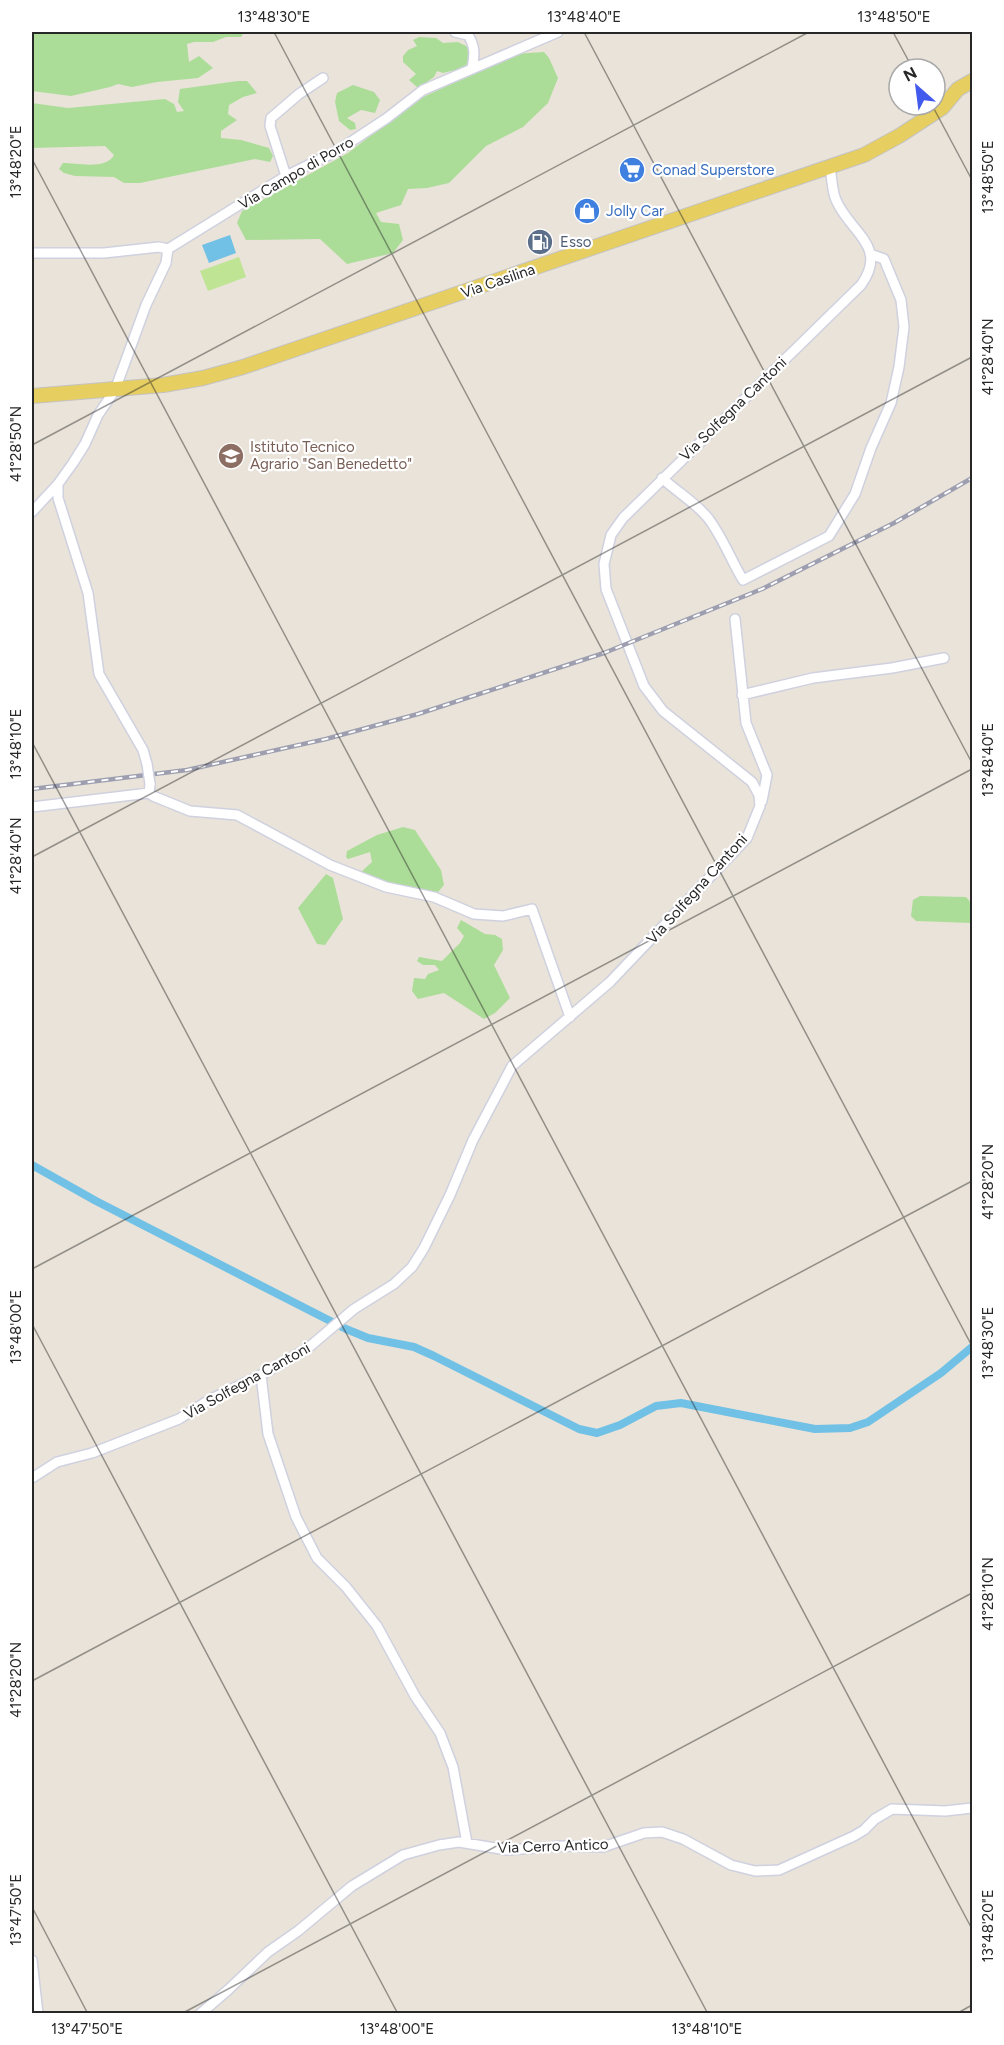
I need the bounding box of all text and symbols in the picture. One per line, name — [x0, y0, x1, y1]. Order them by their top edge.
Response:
text: 13°48'30"E — [238, 8, 310, 26]
text: 13°48'40"E — [547, 8, 621, 26]
text: 13°48'50"E — [857, 8, 931, 26]
north arrow — [887, 57, 947, 117]
text: N — [900, 63, 920, 85]
text: 13°48'20"E — [7, 125, 25, 199]
street label: Via Campo di Porro — [235, 133, 357, 213]
text: 13°48'50"E — [979, 140, 997, 214]
supermarket icon: Conad Superstore — [617, 155, 647, 185]
place label: Conad Superstore — [652, 161, 774, 179]
shop icon: Jolly Car — [572, 196, 602, 226]
place label: Jolly Car — [606, 202, 664, 220]
fuel station icon: Esso — [525, 227, 555, 257]
place label: Esso — [560, 233, 592, 251]
street label: Via Casilina — [459, 260, 537, 302]
text: 41°28'40"N — [979, 319, 997, 395]
street label: Via Solfegna Cantoni — [676, 353, 790, 465]
text: 41°28'50"N — [7, 406, 25, 482]
place label: Istituto Tecnico Agrario "San Benedetto" — [250, 438, 412, 473]
school or university icon: Istituto Tecnico Agrario "San Benedetto" — [216, 441, 246, 471]
text: 13°48'10"E — [7, 709, 25, 779]
text: 13°48'40"E — [979, 723, 997, 797]
text: 41°28'40"N — [7, 818, 25, 894]
street label: Via Solfegna Cantoni — [643, 830, 751, 948]
text: 41°28'20"N — [979, 1144, 997, 1220]
text: 13°48'00"E — [7, 1290, 25, 1364]
text: 13°48'30"E — [979, 1307, 997, 1379]
street label: Via Solfegna Cantoni — [181, 1339, 313, 1423]
text: 41°28'10"N — [979, 1557, 997, 1631]
text: 41°28'20"N — [7, 1642, 25, 1718]
street label: Via Cerro Antico — [497, 1835, 609, 1857]
text: 13°47'50"E — [7, 1874, 25, 1946]
text: 13°48'20"E — [979, 1889, 997, 1963]
text: 13°47'50"E — [51, 2020, 123, 2038]
text: 13°48'00"E — [360, 2020, 434, 2038]
text: 13°48'10"E — [672, 2020, 742, 2038]

